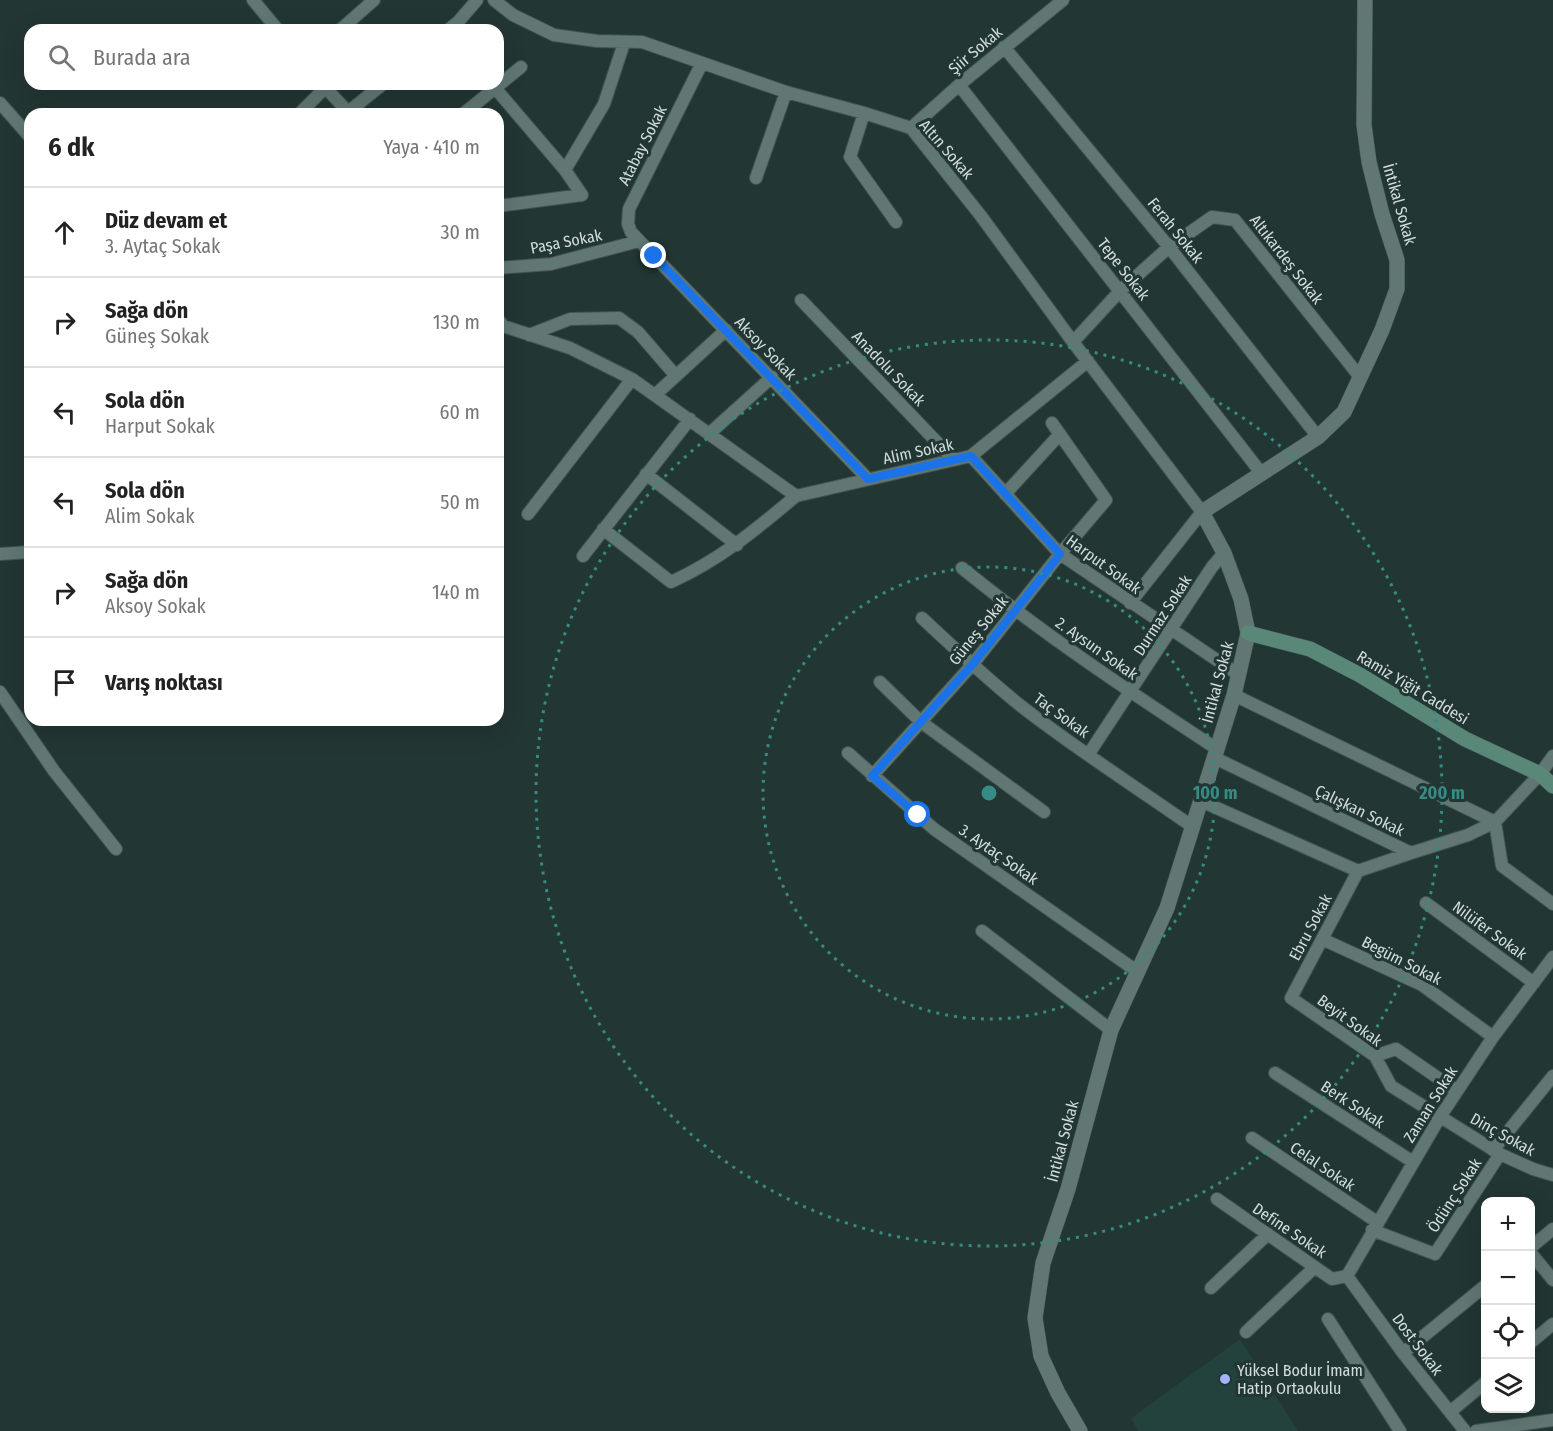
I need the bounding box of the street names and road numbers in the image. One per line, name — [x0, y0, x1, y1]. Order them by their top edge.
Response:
street label: Şiir Sokak — [945, 22, 1006, 78]
street label: Atabay Sokak — [614, 102, 671, 188]
street label: Altın Sokak — [916, 116, 978, 183]
street label: İntikal Sokak — [1379, 161, 1420, 247]
street label: Ferah Sokak — [1144, 194, 1208, 267]
street label: Altıkardeş Sokak — [1246, 211, 1328, 308]
street label: Paşa Sokak — [529, 225, 604, 258]
street label: Tepe Sokak — [1093, 235, 1154, 305]
street label: Aksoy Sokak — [731, 313, 801, 384]
street label: Anadolu Sokak — [848, 327, 930, 410]
street label: Alim Sokak — [881, 435, 956, 468]
street label: Harput Sokak — [1063, 531, 1145, 598]
street label: Durmaz Sokak — [1129, 571, 1196, 659]
street label: Güneş Sokak — [945, 592, 1012, 669]
street label: 2. Aysun Sokak — [1052, 613, 1142, 684]
street label: İntikal Sokak — [1197, 639, 1238, 725]
street label: Ramiz Yiğit Caddesi — [1353, 647, 1472, 728]
street label: Taç Sokak — [1030, 689, 1094, 742]
street label: Çalışkan Sokak — [1312, 781, 1408, 841]
street label: 3. Aytaç Sokak — [955, 820, 1042, 889]
street label: Ebru Sokak — [1285, 890, 1336, 964]
street label: Nilüfer Sokak — [1449, 897, 1531, 964]
street label: Begüm Sokak — [1359, 932, 1445, 989]
street label: Beyit Sokak — [1314, 990, 1386, 1051]
street label: Zaman Sokak — [1399, 1062, 1462, 1146]
street label: Berk Sokak — [1317, 1077, 1389, 1132]
street label: İntikal Sokak — [1042, 1098, 1083, 1184]
street label: Dinç Sokak — [1467, 1109, 1539, 1160]
street label: Celal Sokak — [1287, 1138, 1359, 1195]
street label: Ödünç Sokak — [1423, 1154, 1486, 1236]
street label: Define Sokak — [1249, 1199, 1331, 1262]
street label: Dost Sokak — [1388, 1310, 1447, 1379]

